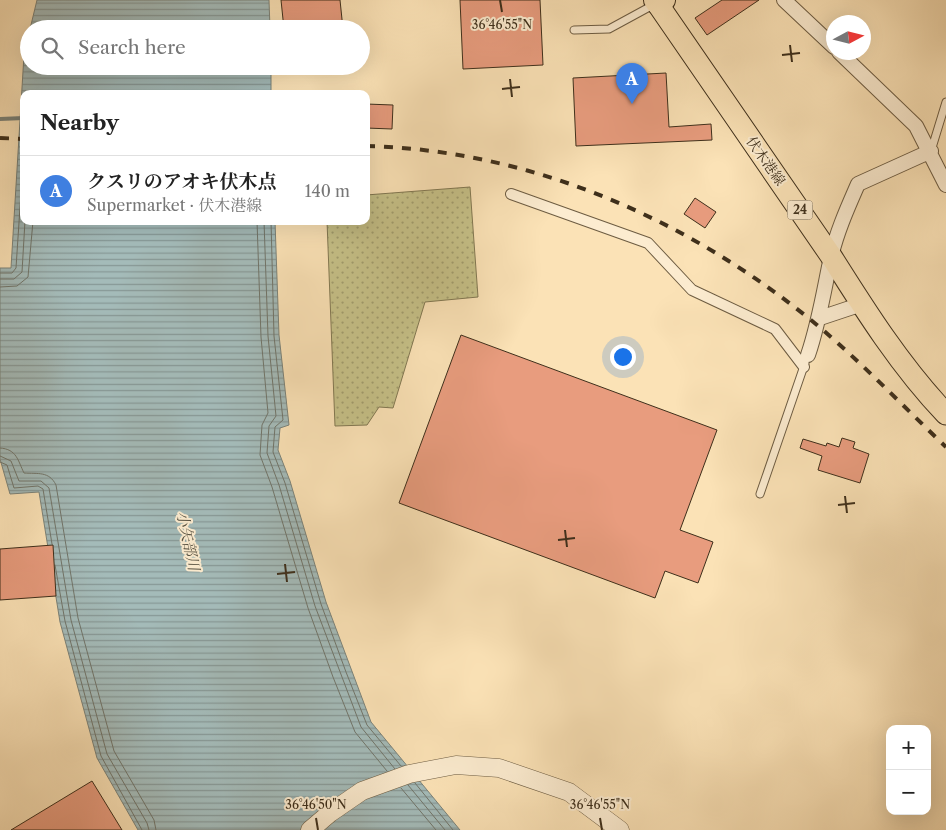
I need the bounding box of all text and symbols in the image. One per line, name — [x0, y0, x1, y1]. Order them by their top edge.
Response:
north arrow — [826, 15, 871, 60]
text: 36°46'55"N — [472, 17, 532, 32]
search box — [20, 20, 370, 75]
icon: search — [38, 34, 66, 62]
text: Search here — [78, 36, 186, 59]
pin: A — [616, 63, 648, 104]
text: Nearby — [40, 110, 119, 135]
street label: 伏木港線 — [743, 133, 789, 189]
text: クスリのアオキ伏木点 — [87, 170, 277, 193]
text: A — [50, 181, 62, 201]
text: 140 m — [305, 181, 350, 201]
text: Supermarket · 伏木港線 — [87, 195, 262, 215]
road number: 24 — [788, 200, 812, 220]
your location — [610, 344, 636, 370]
water label: 小矢部川 — [173, 510, 204, 574]
map controls — [886, 725, 931, 815]
button: + — [886, 725, 931, 770]
button: − — [886, 770, 931, 815]
text: 36°46'50"N — [285, 797, 347, 812]
text: 36°46'55"N — [570, 797, 630, 812]

